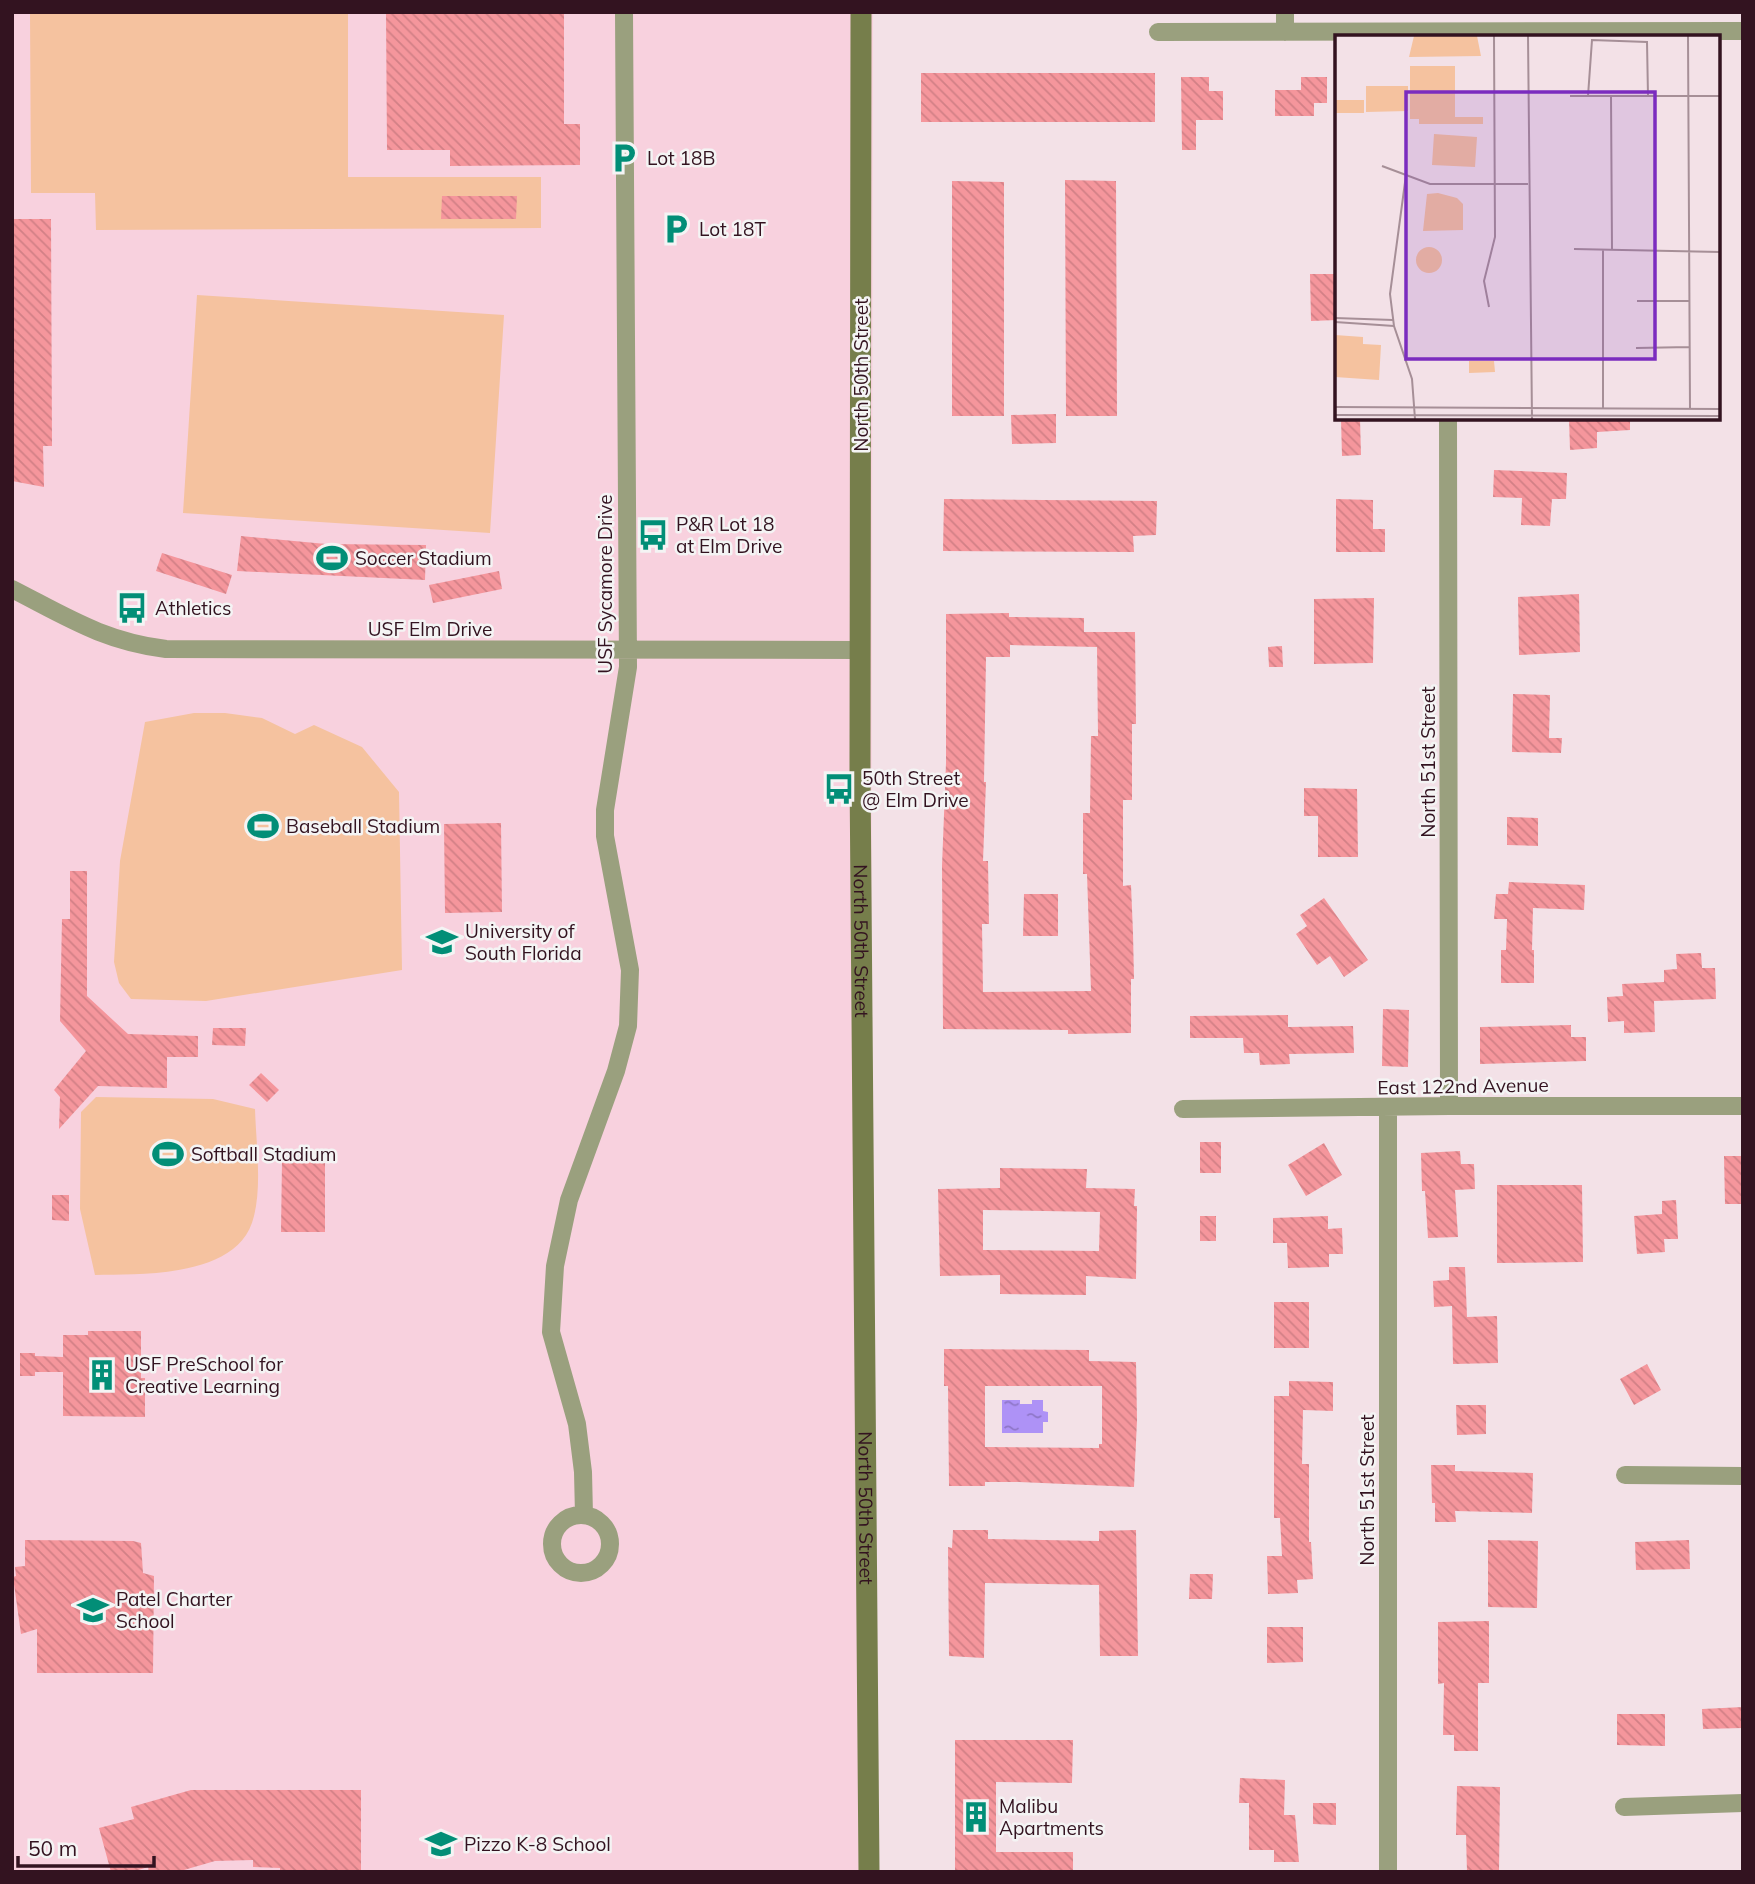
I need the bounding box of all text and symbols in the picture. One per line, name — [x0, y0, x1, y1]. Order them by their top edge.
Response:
inset map — [1335, 35, 1720, 420]
parking icon: Lot 18B — [607, 141, 641, 175]
place label: Lot 18B — [647, 146, 715, 170]
parking icon: Lot 18T — [659, 212, 693, 246]
place label: Lot 18T — [699, 217, 766, 241]
street label: North 50th Street — [849, 298, 873, 452]
street label: USF Sycamore Drive — [593, 494, 617, 674]
place label: P&R Lot 18 at Elm Drive — [676, 512, 782, 558]
bus stop icon: P&R Lot 18 at Elm Drive — [636, 518, 670, 552]
sports icon: Soccer Stadium — [315, 541, 349, 575]
place label: Soccer Stadium — [355, 546, 492, 570]
bus stop icon: Athletics — [115, 591, 149, 625]
place label: Athletics — [155, 596, 231, 620]
street label: USF Elm Drive — [368, 617, 492, 641]
street label: North 51st Street — [1416, 686, 1440, 838]
place label: 50th Street @ Elm Drive — [862, 766, 969, 812]
bus stop icon: 50th Street @ Elm Drive — [822, 772, 856, 806]
sports icon: Baseball Stadium — [246, 809, 280, 843]
place label: Baseball Stadium — [286, 814, 440, 838]
street label: North 50th Street — [849, 864, 874, 1018]
place label: University of South Florida — [465, 919, 582, 965]
school or university icon: University of South Florida — [425, 925, 459, 959]
street label: East 122nd Avenue — [1377, 1073, 1549, 1099]
sports icon: Softball Stadium — [151, 1137, 185, 1171]
place label: Softball Stadium — [191, 1142, 336, 1166]
place label: USF PreSchool for Creative Learning — [125, 1352, 283, 1398]
building icon: USF PreSchool for Creative Learning — [85, 1358, 119, 1392]
street label: North 51st Street — [1355, 1414, 1379, 1566]
street label: North 50th Street — [853, 1431, 879, 1585]
place label: Patel Charter School — [116, 1587, 233, 1633]
school or university icon: Patel Charter School — [76, 1593, 110, 1627]
place label: Malibu Apartments — [999, 1794, 1104, 1840]
building icon: Malibu Apartments — [959, 1800, 993, 1834]
scale bar — [18, 1825, 154, 1869]
school or university icon: Pizzo K-8 School — [424, 1827, 458, 1861]
place label: Pizzo K-8 School — [464, 1832, 611, 1856]
text: 50 m — [28, 1835, 77, 1861]

